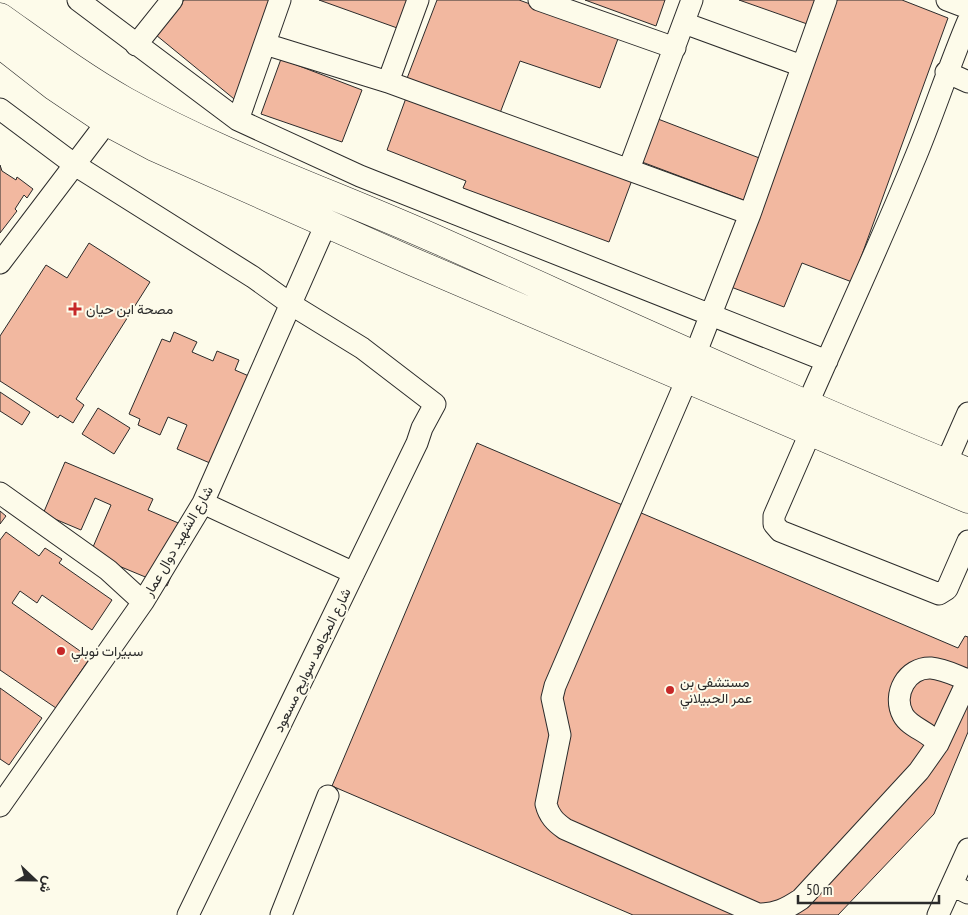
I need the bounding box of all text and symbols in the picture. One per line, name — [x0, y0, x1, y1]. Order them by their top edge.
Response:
place label: مصحة ابن حيان — [86, 300, 173, 318]
marker: مصحة ابن حيان — [68, 302, 82, 316]
street label: شارع الشهيد دوال عمار — [139, 483, 219, 601]
street label: شارع المجاهد سوايح مسعود — [269, 585, 357, 736]
place label: سبيرات نوبلي — [71, 642, 143, 663]
marker: سبيرات نوبلي — [55, 645, 67, 657]
place label: مستشفى بن عمر الجبيلاني — [680, 673, 752, 710]
marker: مستشفى بن عمر الجبيلاني — [664, 684, 676, 696]
north arrow — [10, 855, 60, 905]
scale bar — [798, 872, 939, 904]
text: ش — [35, 874, 59, 896]
text: 50 m — [806, 880, 832, 899]

